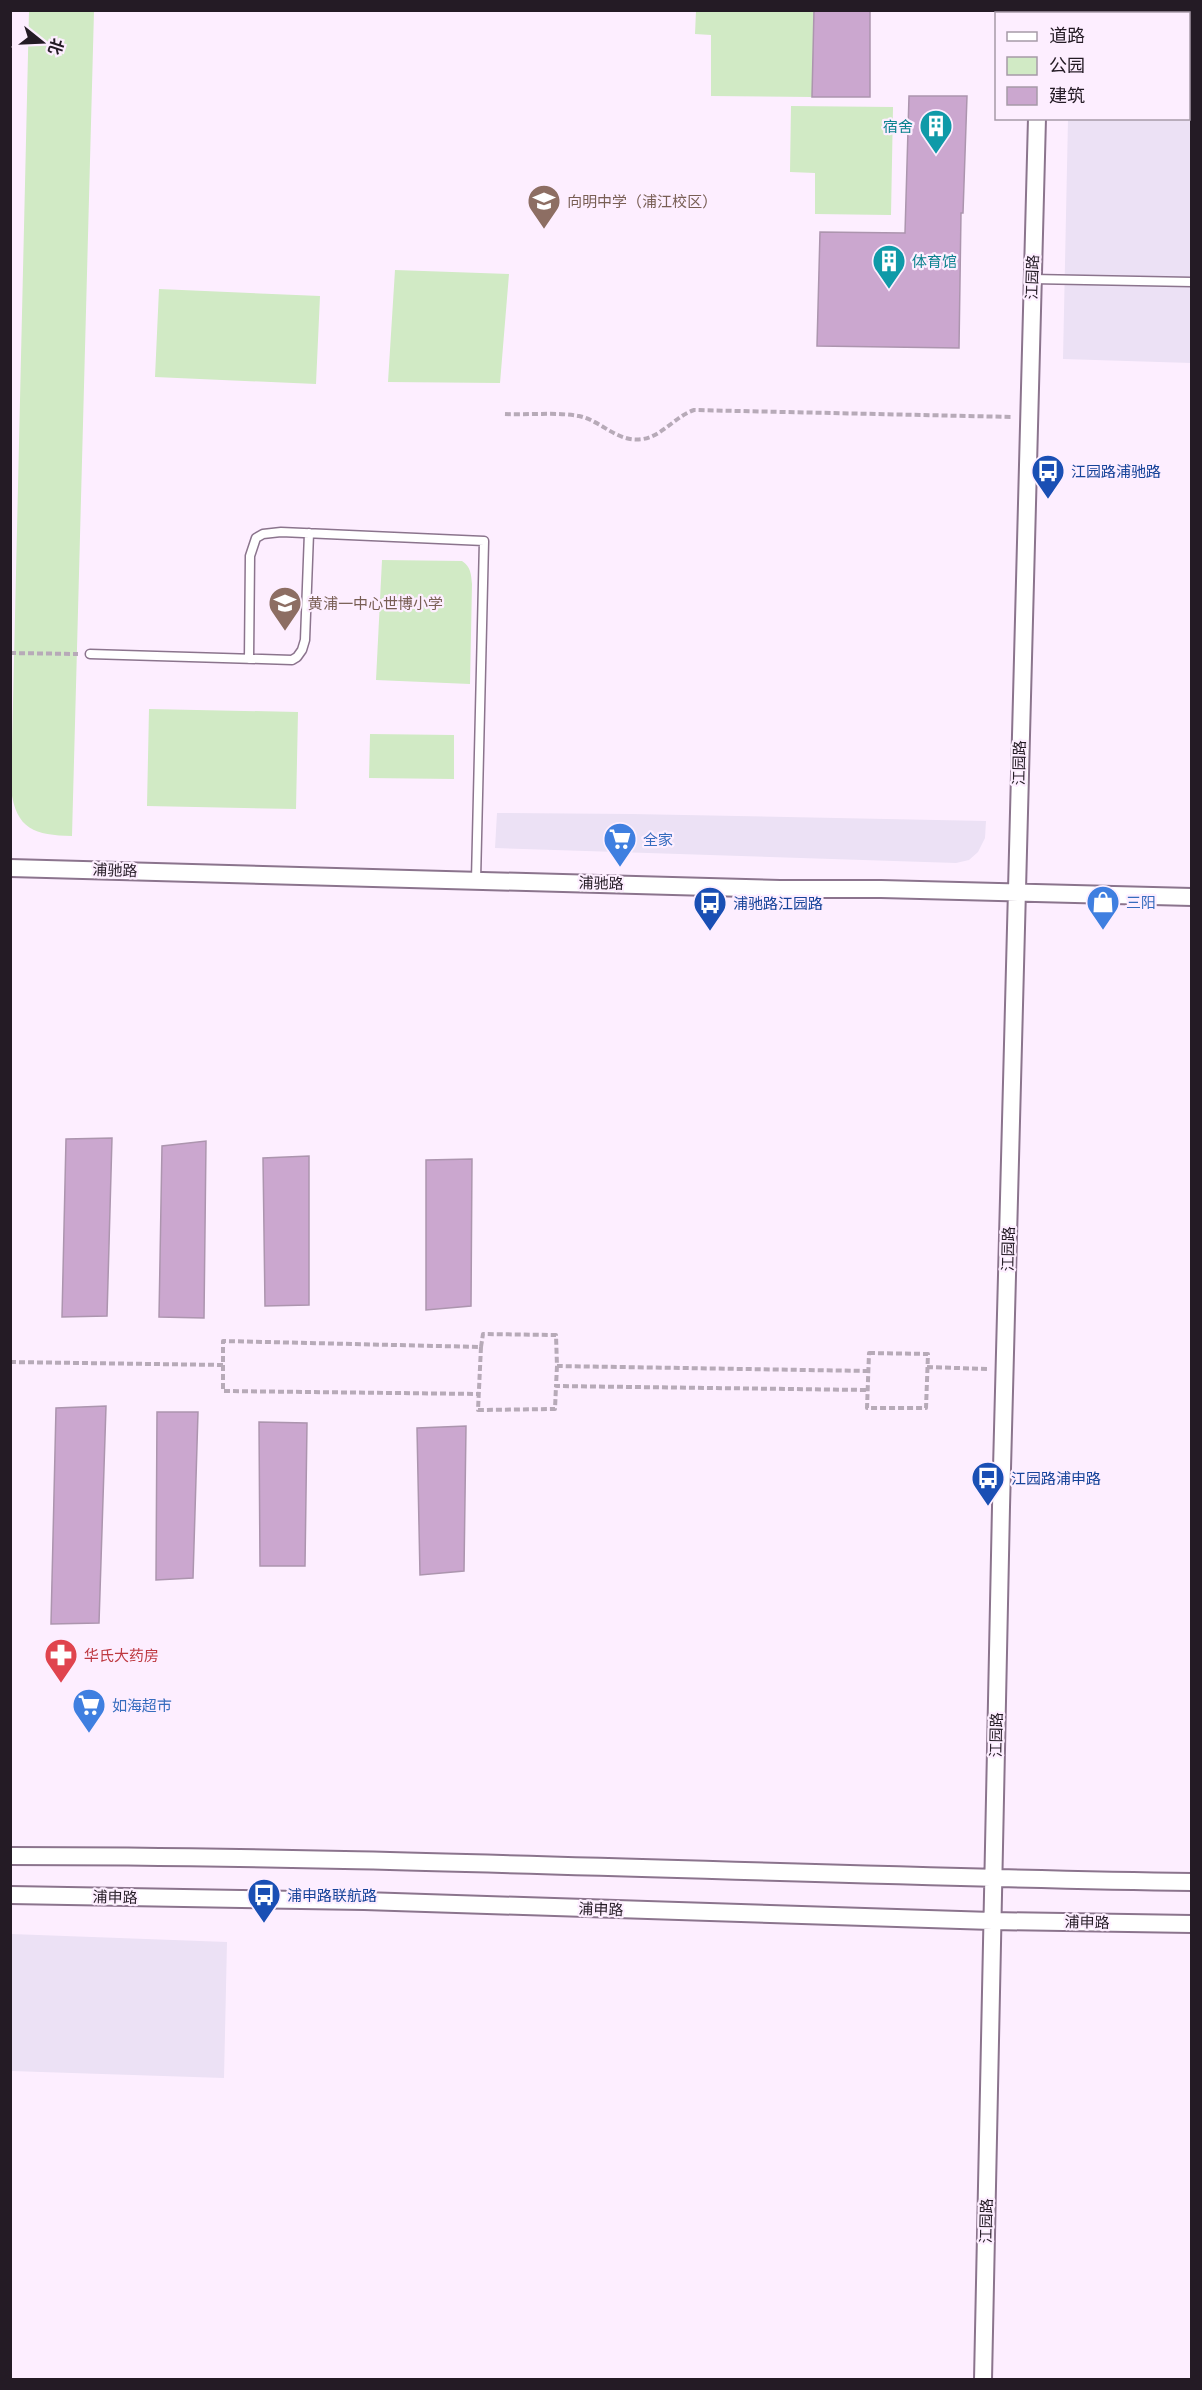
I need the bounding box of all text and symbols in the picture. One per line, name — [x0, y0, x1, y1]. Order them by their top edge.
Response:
north arrow — [12, 12, 72, 72]
legend — [995, 12, 1190, 120]
text: 道路 — [1049, 26, 1085, 46]
text: 北 — [45, 36, 66, 57]
text: 公园 — [1049, 56, 1085, 76]
text: 建筑 — [1049, 86, 1085, 106]
building icon: 宿舍 — [918, 108, 954, 155]
place label: 宿舍 — [883, 118, 913, 135]
school or university icon: 向明中学（浦江校区） — [526, 183, 562, 230]
place label: 向明中学（浦江校区） — [567, 193, 717, 210]
building icon: 体育馆 — [871, 243, 907, 290]
place label: 体育馆 — [912, 253, 957, 270]
street label: 江园路 — [1023, 254, 1041, 300]
bus stop icon: 江园路浦驰路 — [1030, 453, 1066, 500]
place label: 江园路浦驰路 — [1071, 463, 1161, 480]
school or university icon: 黄浦一中心世博小学 — [267, 585, 303, 632]
place label: 黄浦一中心世博小学 — [308, 595, 443, 612]
street label: 江园路 — [1010, 740, 1028, 786]
supermarket icon: 全家 — [602, 821, 638, 868]
place label: 全家 — [643, 831, 673, 848]
street label: 浦驰路 — [92, 861, 138, 879]
street label: 浦驰路 — [578, 874, 624, 892]
shop icon: 三阳 — [1085, 884, 1121, 931]
bus stop icon: 浦驰路江园路 — [692, 885, 728, 932]
place label: 三阳 — [1126, 894, 1156, 911]
place label: 浦驰路江园路 — [733, 895, 823, 912]
street label: 江园路 — [999, 1226, 1017, 1272]
bus stop icon: 江园路浦申路 — [970, 1460, 1006, 1507]
place label: 江园路浦申路 — [1011, 1470, 1101, 1487]
pharmacy icon: 华氏大药房 — [43, 1637, 79, 1684]
place label: 华氏大药房 — [84, 1647, 159, 1664]
supermarket icon: 如海超市 — [71, 1687, 107, 1734]
place label: 如海超市 — [112, 1697, 172, 1714]
street label: 江园路 — [987, 1712, 1005, 1758]
bus stop icon: 浦申路联航路 — [246, 1877, 282, 1924]
place label: 浦申路联航路 — [287, 1887, 377, 1904]
street label: 浦申路 — [92, 1888, 138, 1906]
street label: 浦申路 — [578, 1900, 624, 1918]
street label: 浦申路 — [1064, 1913, 1110, 1931]
street label: 江园路 — [977, 2198, 995, 2244]

